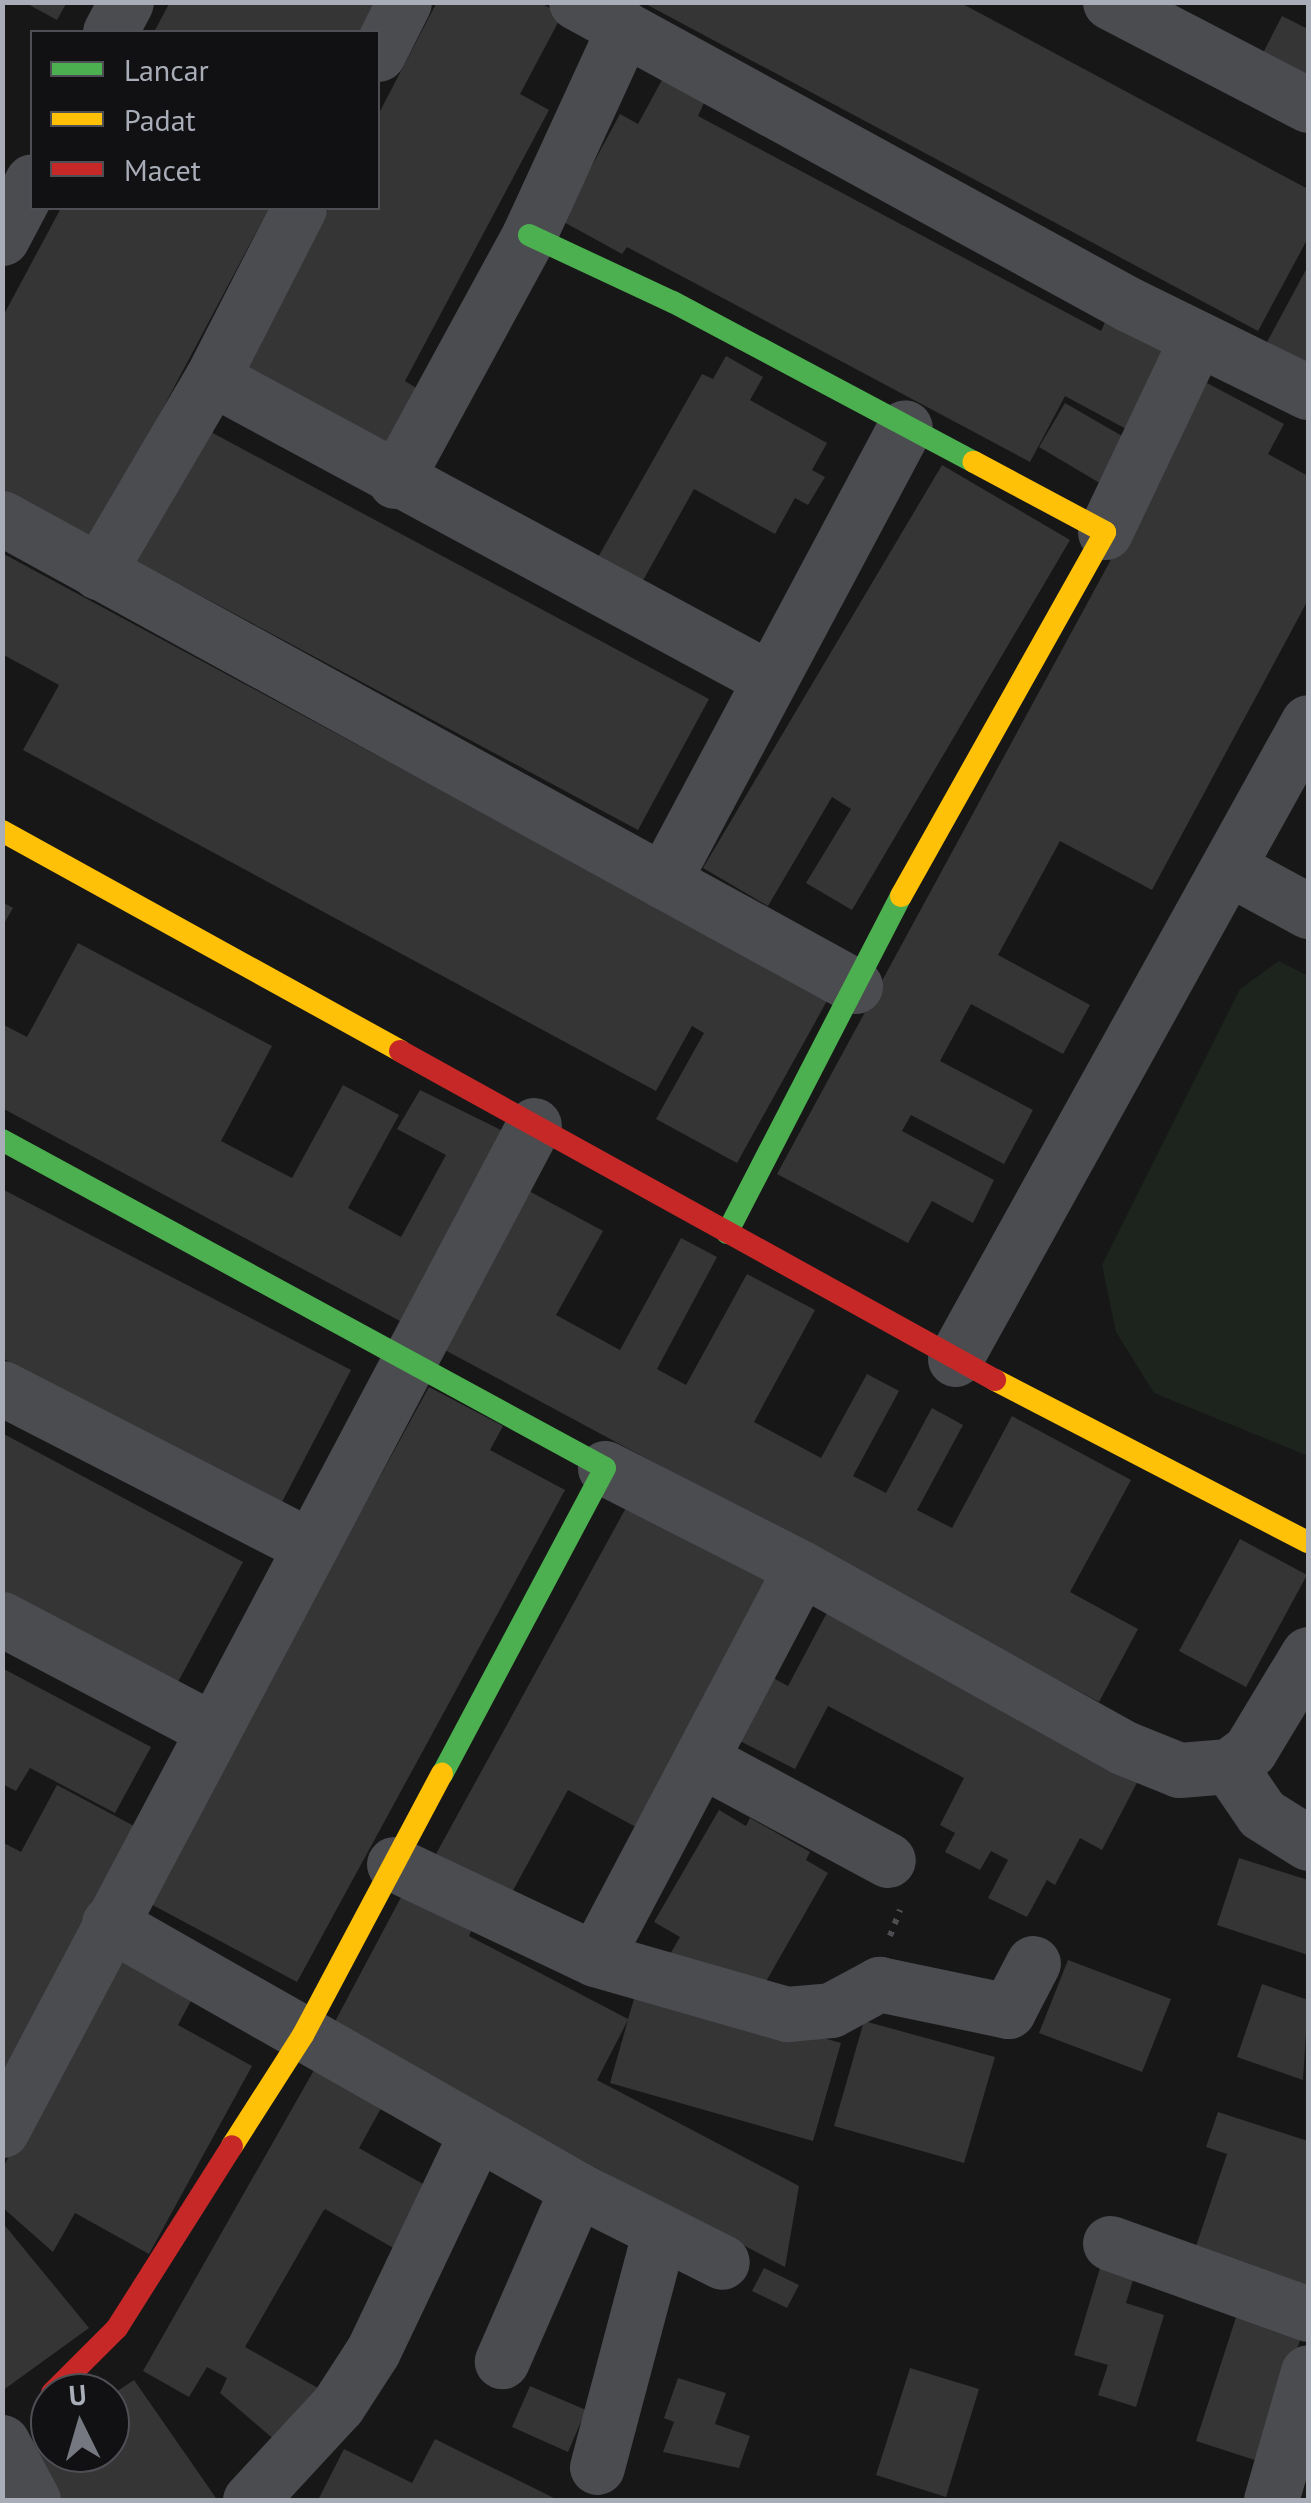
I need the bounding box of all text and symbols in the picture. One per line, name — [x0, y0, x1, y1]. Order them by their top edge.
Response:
legend — [30, 30, 380, 210]
text: Lancar — [124, 50, 209, 89]
text: Padat — [124, 100, 196, 139]
text: Macet — [124, 150, 201, 189]
north arrow — [30, 2373, 130, 2473]
text: U — [67, 2375, 88, 2414]

